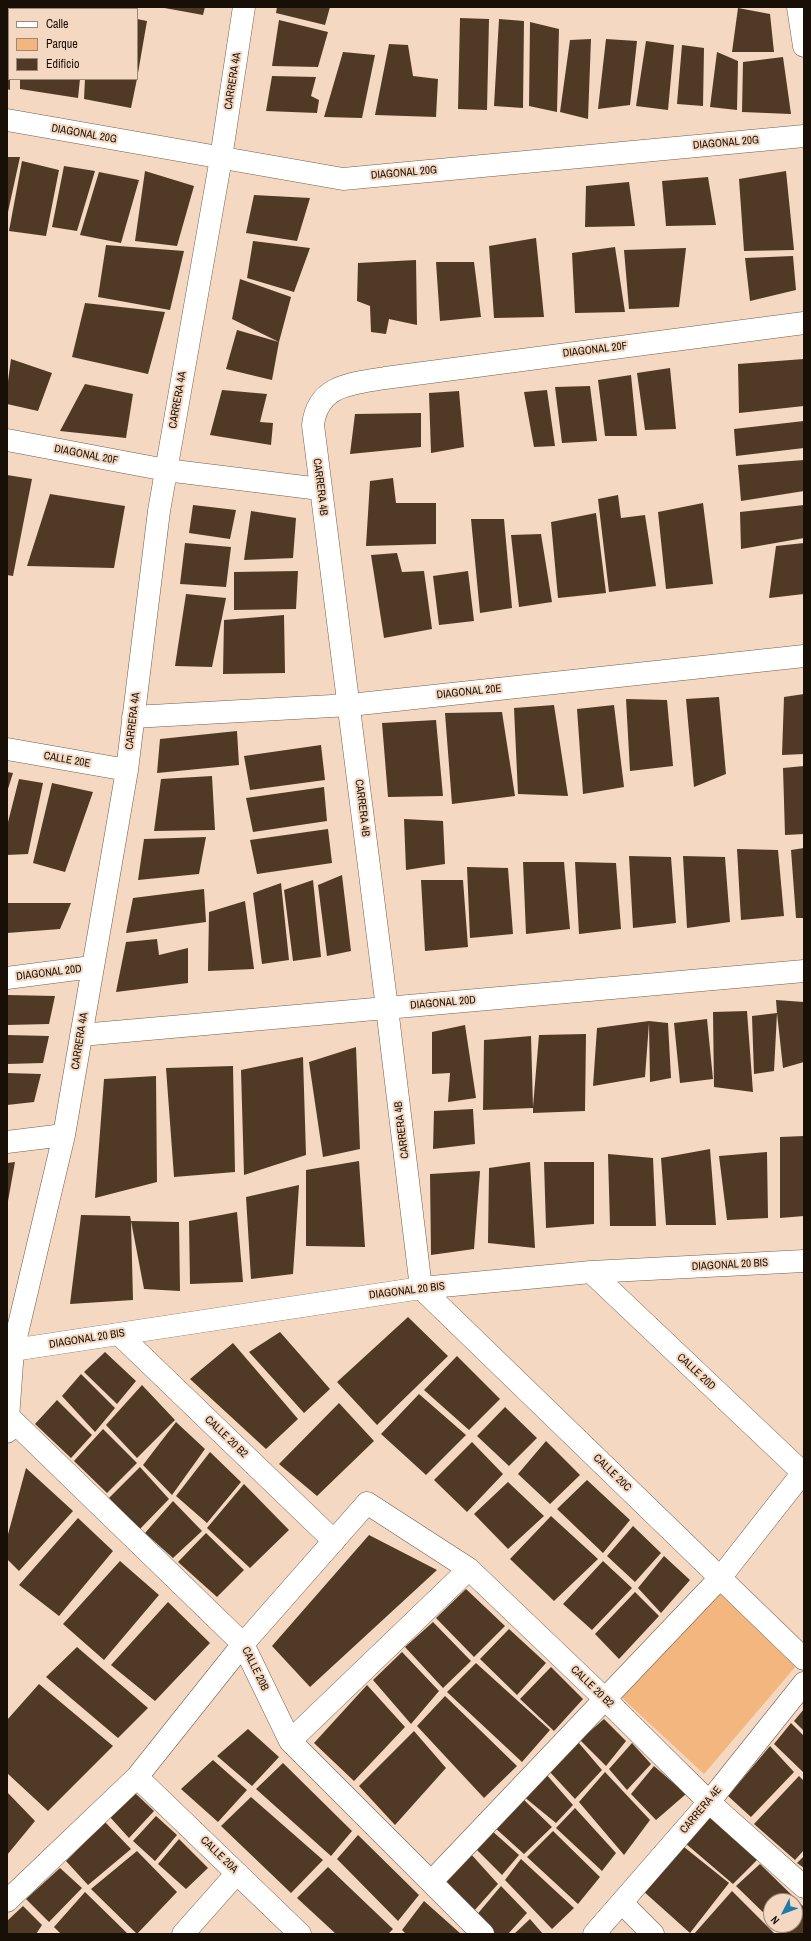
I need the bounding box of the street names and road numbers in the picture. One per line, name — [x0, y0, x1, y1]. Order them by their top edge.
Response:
street label: CARRERA 4A — [222, 52, 244, 110]
street label: DIAGONAL 20G — [50, 122, 118, 146]
street label: DIAGONAL 20G — [692, 134, 760, 152]
street label: DIAGONAL 20G — [370, 164, 438, 182]
street label: DIAGONAL 20F — [562, 340, 628, 360]
street label: CARRERA 4A — [166, 370, 190, 430]
street label: DIAGONAL 20F — [53, 442, 119, 468]
street label: CARRERA 4B — [310, 458, 330, 516]
street label: DIAGONAL 20E — [436, 682, 502, 702]
street label: CARRERA 4A — [123, 692, 143, 750]
street label: CALLE 20E — [43, 749, 91, 771]
street label: CARRERA 4B — [352, 779, 372, 837]
street label: DIAGONAL 20D — [16, 962, 82, 984]
street label: DIAGONAL 20D — [410, 994, 476, 1012]
street label: CARRERA 4A — [69, 1012, 91, 1070]
street label: CARRERA 4B — [392, 1101, 412, 1159]
street label: DIAGONAL 20 BIS — [692, 1256, 768, 1274]
street label: DIAGONAL 20 BIS — [368, 1280, 446, 1302]
street label: DIAGONAL 20 BIS — [48, 1327, 126, 1351]
street label: CALLE 20D — [674, 1351, 718, 1393]
street label: CALLE 20 B2 — [202, 1413, 250, 1461]
street label: CALLE 20C — [590, 1452, 634, 1494]
street label: CALLE 20B — [239, 1645, 271, 1693]
street label: CALLE 20 B2 — [568, 1663, 616, 1711]
street label: CARRERA 4E — [677, 1784, 725, 1836]
street label: CALLE 20A — [197, 1834, 241, 1876]

